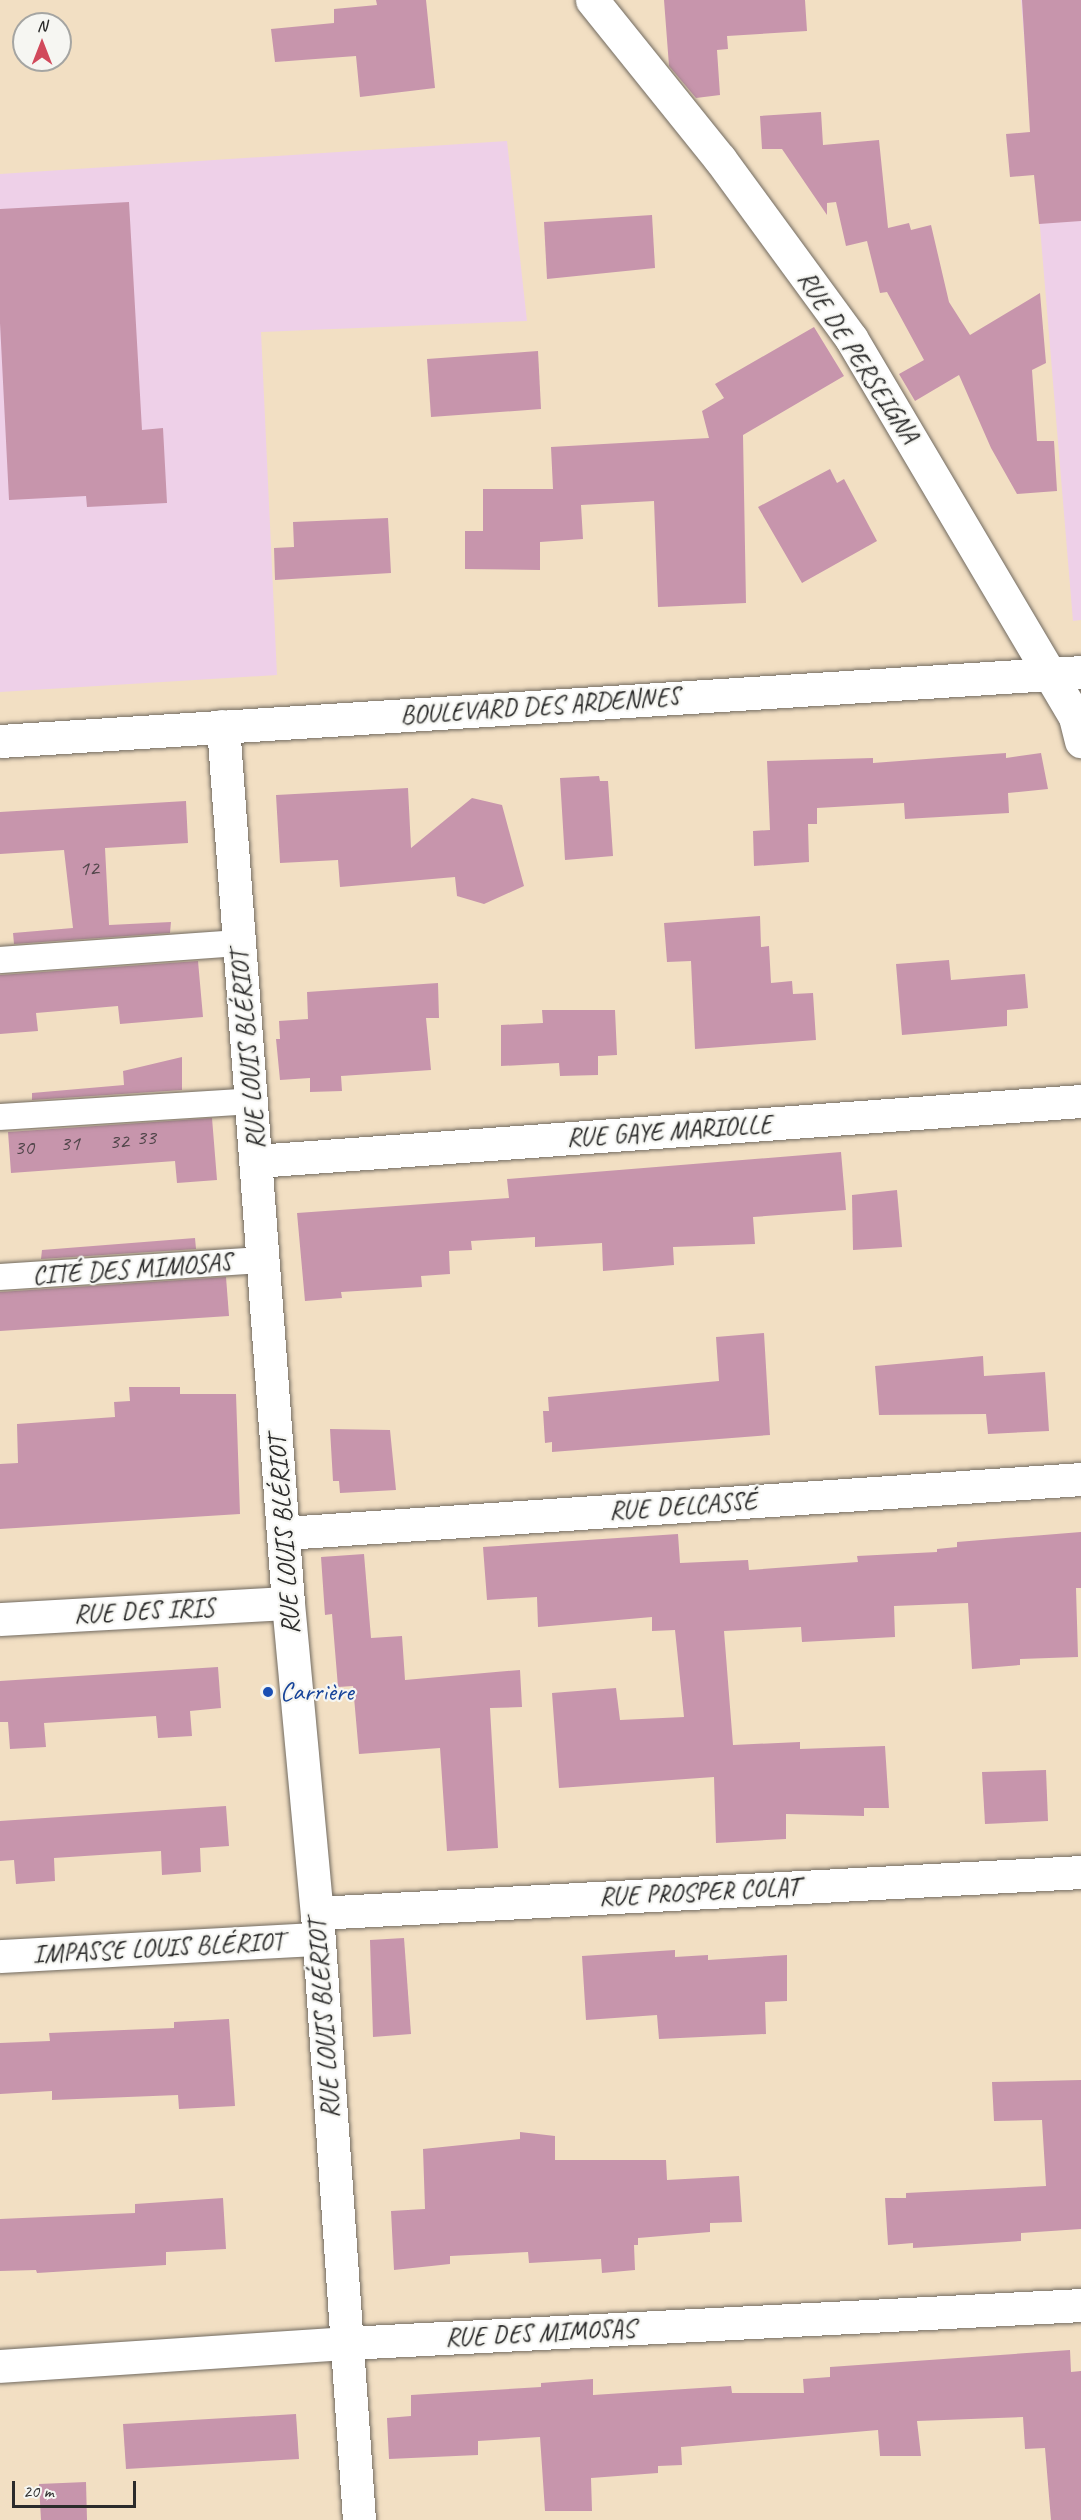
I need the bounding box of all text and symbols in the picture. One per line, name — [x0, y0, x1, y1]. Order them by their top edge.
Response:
north arrow — [12, 12, 72, 72]
text: N — [37, 16, 47, 36]
street label: RUE DE PERSEIGNA — [791, 266, 925, 448]
street label: BOULEVARD DES ARDENNES — [398, 681, 682, 731]
house number: 12 — [79, 856, 99, 882]
street label: RUE LOUIS BLÉRIOT — [224, 949, 272, 1151]
street label: RUE GAYE MARIOLLE — [565, 1108, 773, 1154]
house number: 33 — [136, 1125, 156, 1151]
house number: 32 — [109, 1129, 129, 1155]
house number: 31 — [60, 1131, 80, 1157]
house number: 30 — [14, 1135, 34, 1161]
street label: CITÉ DES MIMOSAS — [32, 1246, 232, 1292]
street label: RUE LOUIS BLÉRIOT — [261, 1435, 307, 1635]
street label: RUE DELCASSÉ — [607, 1485, 759, 1527]
street label: RUE DES IRIS — [73, 1592, 215, 1630]
place label: Carrière — [280, 1676, 353, 1708]
marker: Carrière — [261, 1685, 275, 1699]
street label: RUE PROSPER COLAT — [597, 1871, 801, 1913]
street label: RUE LOUIS BLÉRIOT — [301, 1919, 347, 2119]
street label: IMPASSE LOUIS BLÉRIOT — [32, 1926, 284, 1970]
street label: RUE DES MIMOSAS — [444, 2312, 636, 2354]
scale bar — [15, 2469, 140, 2507]
text: 20 m — [23, 2480, 54, 2502]

